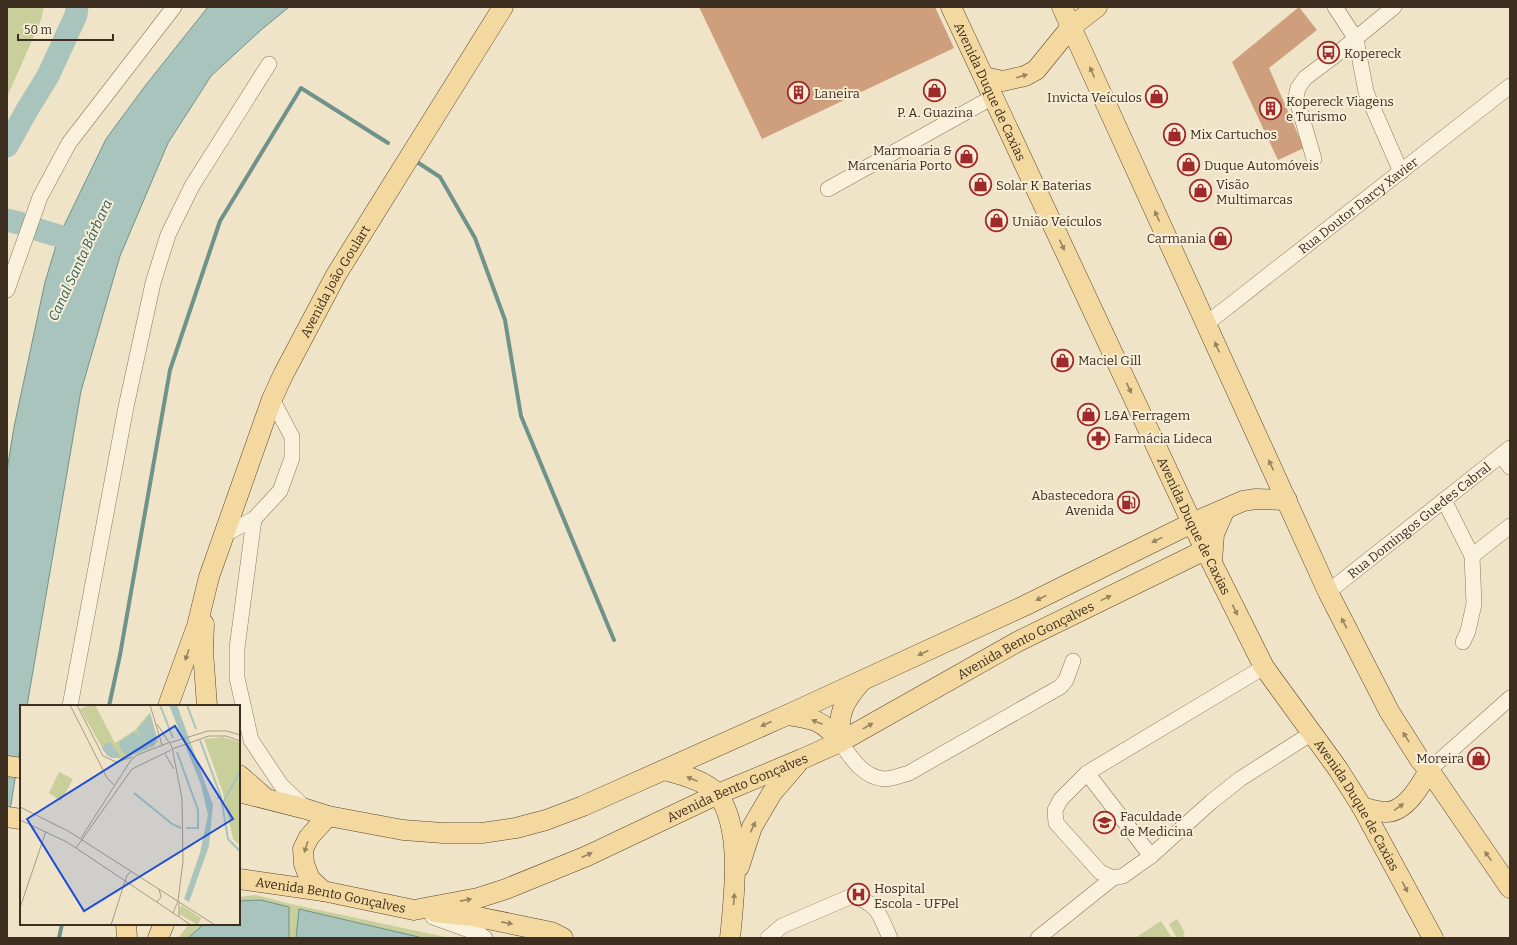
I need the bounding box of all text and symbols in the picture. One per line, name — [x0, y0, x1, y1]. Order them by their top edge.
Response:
scale bar — [18, 16, 113, 42]
street label: Avenida Duque de Caxias — [951, 20, 1029, 163]
text: 50 m — [24, 23, 53, 37]
bus stop icon: Kopereck — [1315, 40, 1341, 66]
place label: Kopereck — [1344, 46, 1402, 61]
one-way arrow — [1089, 66, 1095, 77]
one-way arrow — [1016, 73, 1028, 79]
shop icon: P. A. Guazina — [922, 77, 948, 103]
building icon: Laneira — [786, 80, 812, 106]
shop icon: Invicta Veículos — [1144, 84, 1170, 110]
place label: Laneira — [814, 86, 860, 101]
place label: Invicta Veículos — [1047, 90, 1142, 105]
place label: Kopereck Viagens e Turismo — [1286, 94, 1394, 124]
building icon: Kopereck Viagens e Turismo — [1257, 95, 1283, 121]
place label: P. A. Guazina — [897, 105, 973, 120]
shop icon: Mix Cartuchos — [1161, 121, 1187, 147]
place label: Mix Cartuchos — [1190, 127, 1277, 142]
place label: Marmoaria & Marcenaria Porto — [847, 143, 952, 173]
shop icon: Marmoaria & Marcenaria Porto — [954, 144, 980, 170]
shop icon: Duque Automóveis — [1175, 152, 1201, 178]
street label: Rua Doutor Darcy Xavier — [1295, 154, 1421, 257]
place label: Duque Automóveis — [1204, 158, 1319, 173]
shop icon: Solar K Baterias — [967, 172, 993, 198]
place label: Visão Multimarcas — [1216, 177, 1293, 207]
place label: Solar K Baterias — [996, 178, 1091, 193]
shop icon: Visão Multimarcas — [1187, 178, 1213, 204]
water label: Canal Santa Bárbara — [45, 197, 116, 324]
shop icon: União Veículos — [984, 208, 1010, 234]
one-way arrow — [1154, 210, 1160, 221]
place label: União Veículos — [1012, 214, 1102, 229]
street label: Avenida João Goulart — [297, 222, 373, 340]
shop icon: Carmania — [1208, 225, 1234, 251]
place label: Carmania — [1147, 231, 1206, 246]
one-way arrow — [1059, 239, 1065, 251]
one-way arrow — [1214, 341, 1220, 352]
shop icon: Maciel Gill — [1049, 347, 1075, 373]
place label: Maciel Gill — [1078, 353, 1142, 368]
one-way arrow — [1126, 383, 1132, 394]
shop icon: L&A Ferragem — [1075, 402, 1101, 428]
place label: L&A Ferragem — [1104, 408, 1191, 423]
pharmacy icon: Farmácia Lideca — [1086, 425, 1112, 451]
place label: Farmácia Lideca — [1114, 431, 1212, 446]
street label: Avenida Duque de Caxias — [1154, 455, 1234, 597]
one-way arrow — [1267, 459, 1274, 471]
street label: Rua Domingos Guedes Cabral — [1345, 459, 1494, 582]
place label: Abastecedora Avenida — [1031, 488, 1114, 518]
fuel station icon: Abastecedora Avenida — [1116, 489, 1142, 515]
one-way arrow — [1152, 537, 1163, 543]
one-way arrow — [1035, 595, 1046, 601]
one-way arrow — [1100, 595, 1112, 601]
street label: Avenida Bento Gonçalves — [955, 599, 1096, 682]
one-way arrow — [1232, 604, 1238, 615]
one-way arrow — [1341, 617, 1347, 629]
one-way arrow — [184, 649, 190, 661]
one-way arrow — [917, 650, 928, 656]
inset map — [20, 705, 240, 925]
one-way arrow — [811, 719, 823, 725]
one-way arrow — [760, 722, 772, 728]
one-way arrow — [862, 723, 874, 729]
one-way arrow — [1402, 732, 1410, 743]
street label: Avenida Duque de Caxias — [1311, 737, 1402, 873]
shop icon: Moreira — [1466, 745, 1492, 771]
street label: Avenida Bento Gonçalves — [665, 750, 810, 825]
place label: Moreira — [1416, 751, 1464, 766]
one-way arrow — [687, 776, 698, 782]
one-way arrow — [1393, 803, 1404, 811]
place label: Faculdade de Medicina — [1120, 809, 1193, 839]
school or university icon: Faculdade de Medicina — [1092, 810, 1118, 836]
one-way arrow — [750, 821, 756, 832]
one-way arrow — [303, 841, 309, 853]
one-way arrow — [1484, 850, 1492, 861]
one-way arrow — [582, 852, 594, 858]
street label: Avenida Bento Gonçalves — [255, 874, 407, 916]
place label: Hospital Escola - UFPel — [874, 881, 959, 911]
one-way arrow — [1402, 881, 1408, 893]
hospital icon: Hospital Escola - UFPel — [845, 882, 871, 908]
one-way arrow — [731, 893, 737, 905]
one-way arrow — [459, 897, 472, 903]
one-way arrow — [501, 921, 514, 927]

